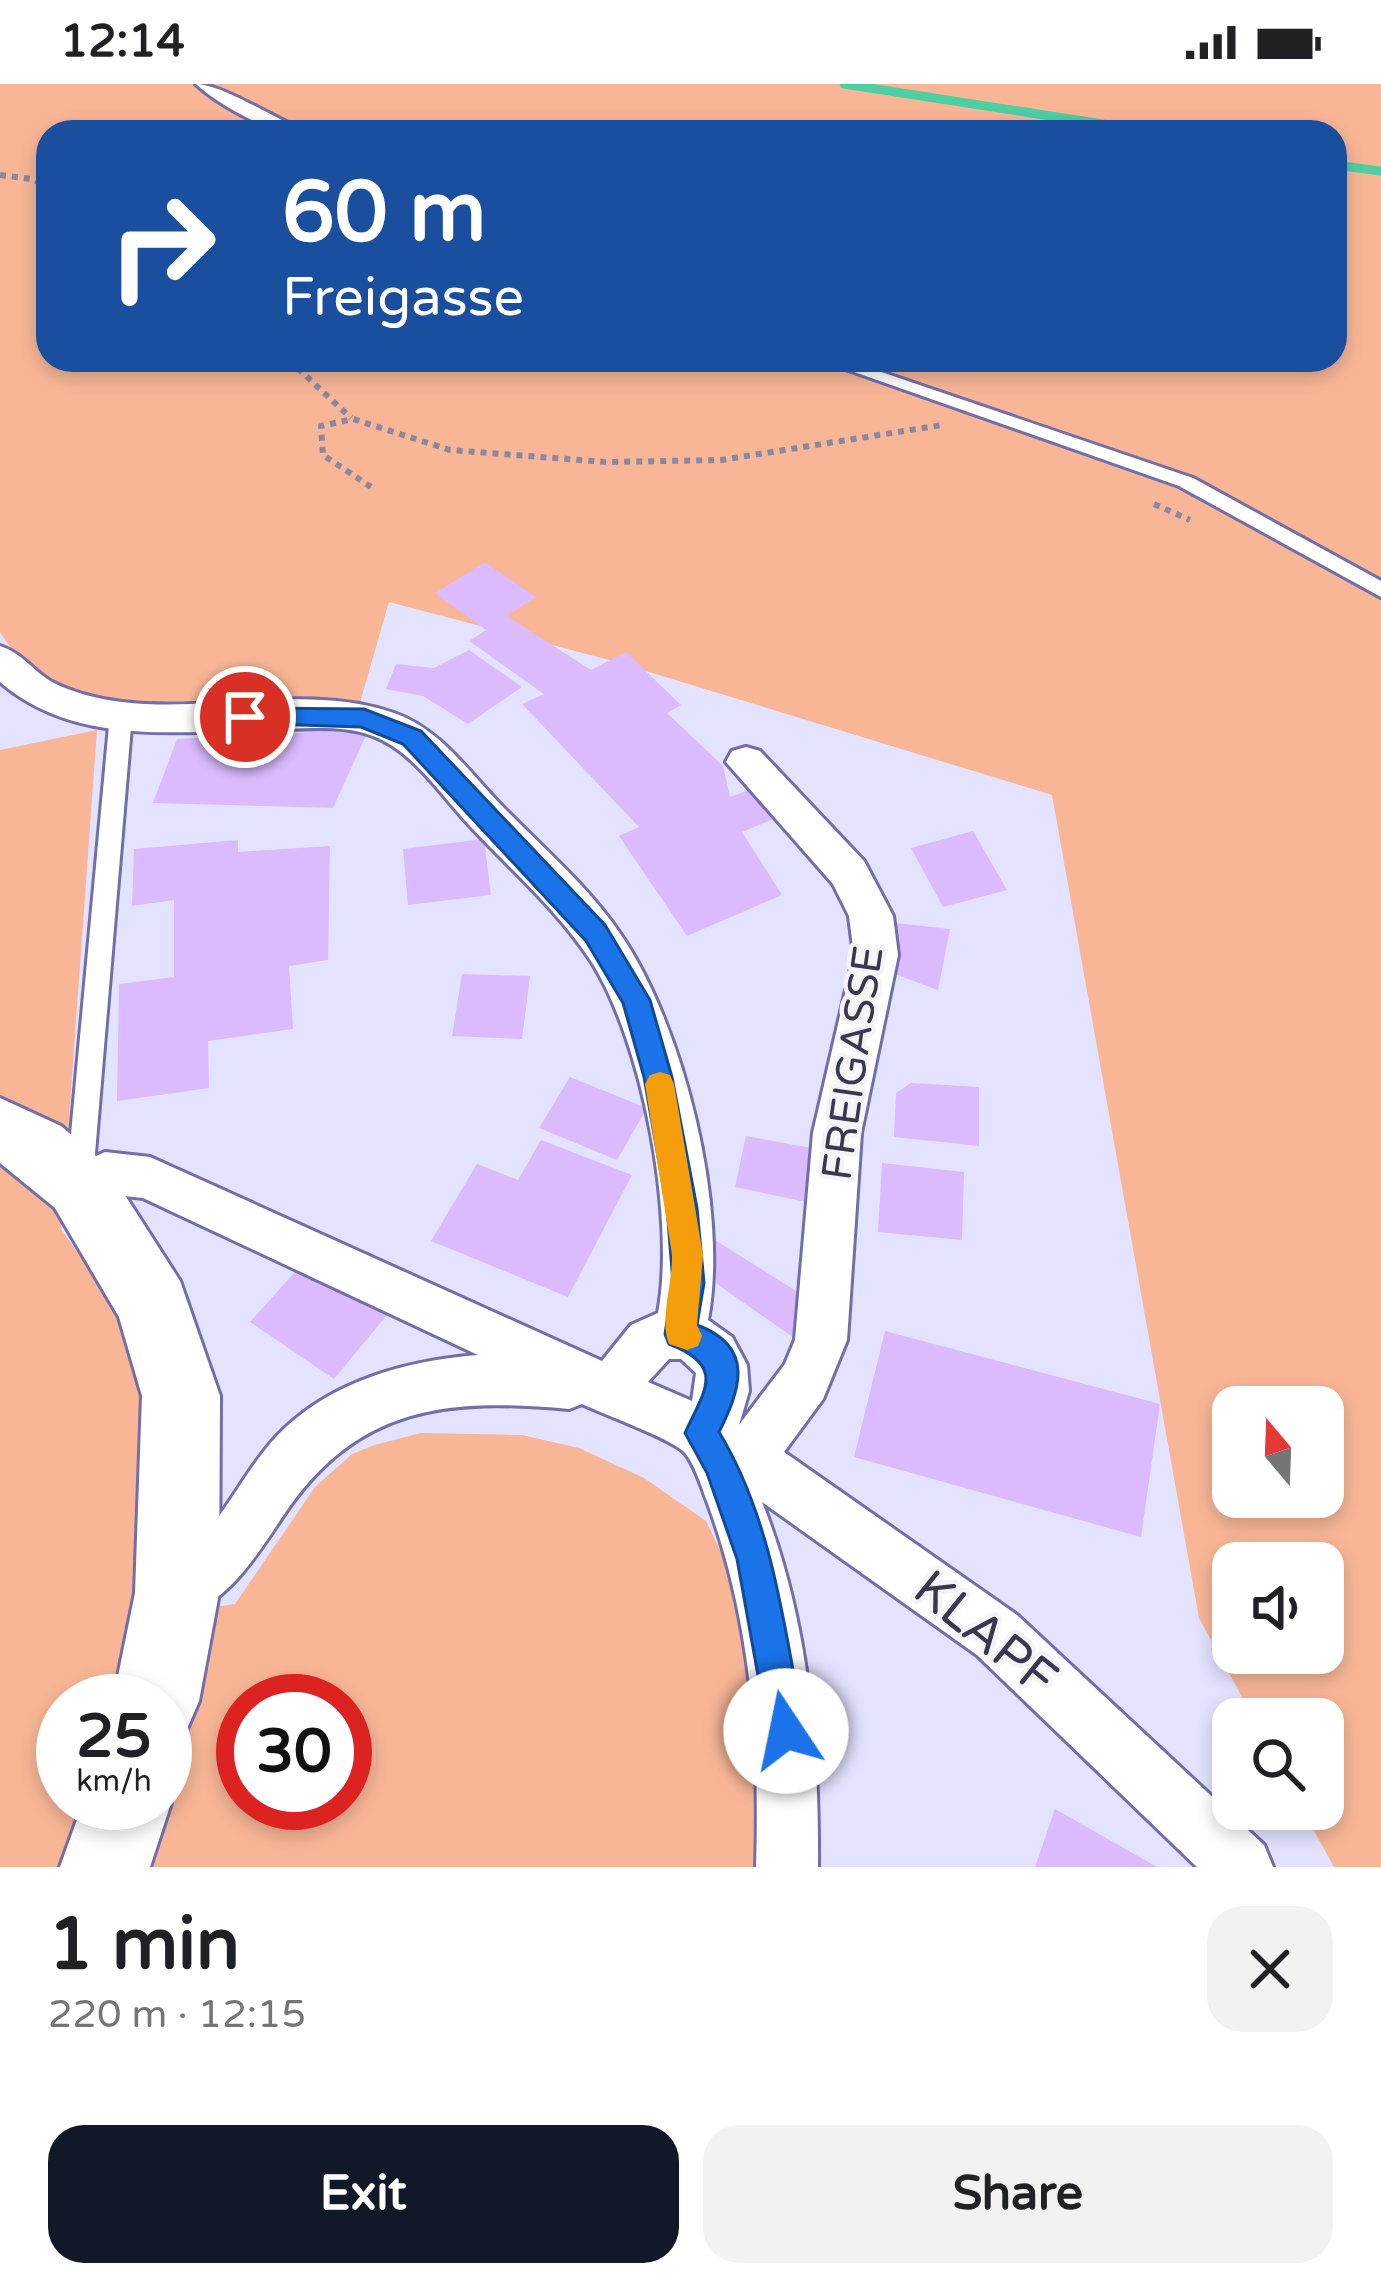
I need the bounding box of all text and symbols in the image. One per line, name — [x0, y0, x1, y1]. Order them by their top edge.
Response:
text: 12:14 — [60, 15, 185, 69]
text: 60 m — [282, 163, 486, 264]
icon: right — [84, 168, 240, 324]
text: Freigasse — [282, 265, 524, 330]
pin — [194, 666, 296, 768]
icon: arrive — [212, 684, 278, 750]
street label: FREIGASSE — [811, 943, 895, 1183]
north arrow — [1212, 1386, 1344, 1518]
map controls — [1212, 1386, 1344, 1830]
button: sound — [1212, 1542, 1344, 1674]
street label: KLAPF — [901, 1558, 1069, 1710]
position arrow — [723, 1668, 849, 1794]
speed limit sign: 30 — [216, 1674, 372, 1830]
button: search — [1212, 1698, 1344, 1830]
text: 25 — [76, 1701, 152, 1773]
text: km/h — [76, 1763, 152, 1800]
text: 1 min — [48, 1902, 240, 1989]
button: close — [1207, 1906, 1333, 2032]
text: 220 m · 12:15 — [48, 1991, 306, 2038]
button: Exit — [48, 2125, 679, 2263]
button: Share — [703, 2125, 1333, 2263]

